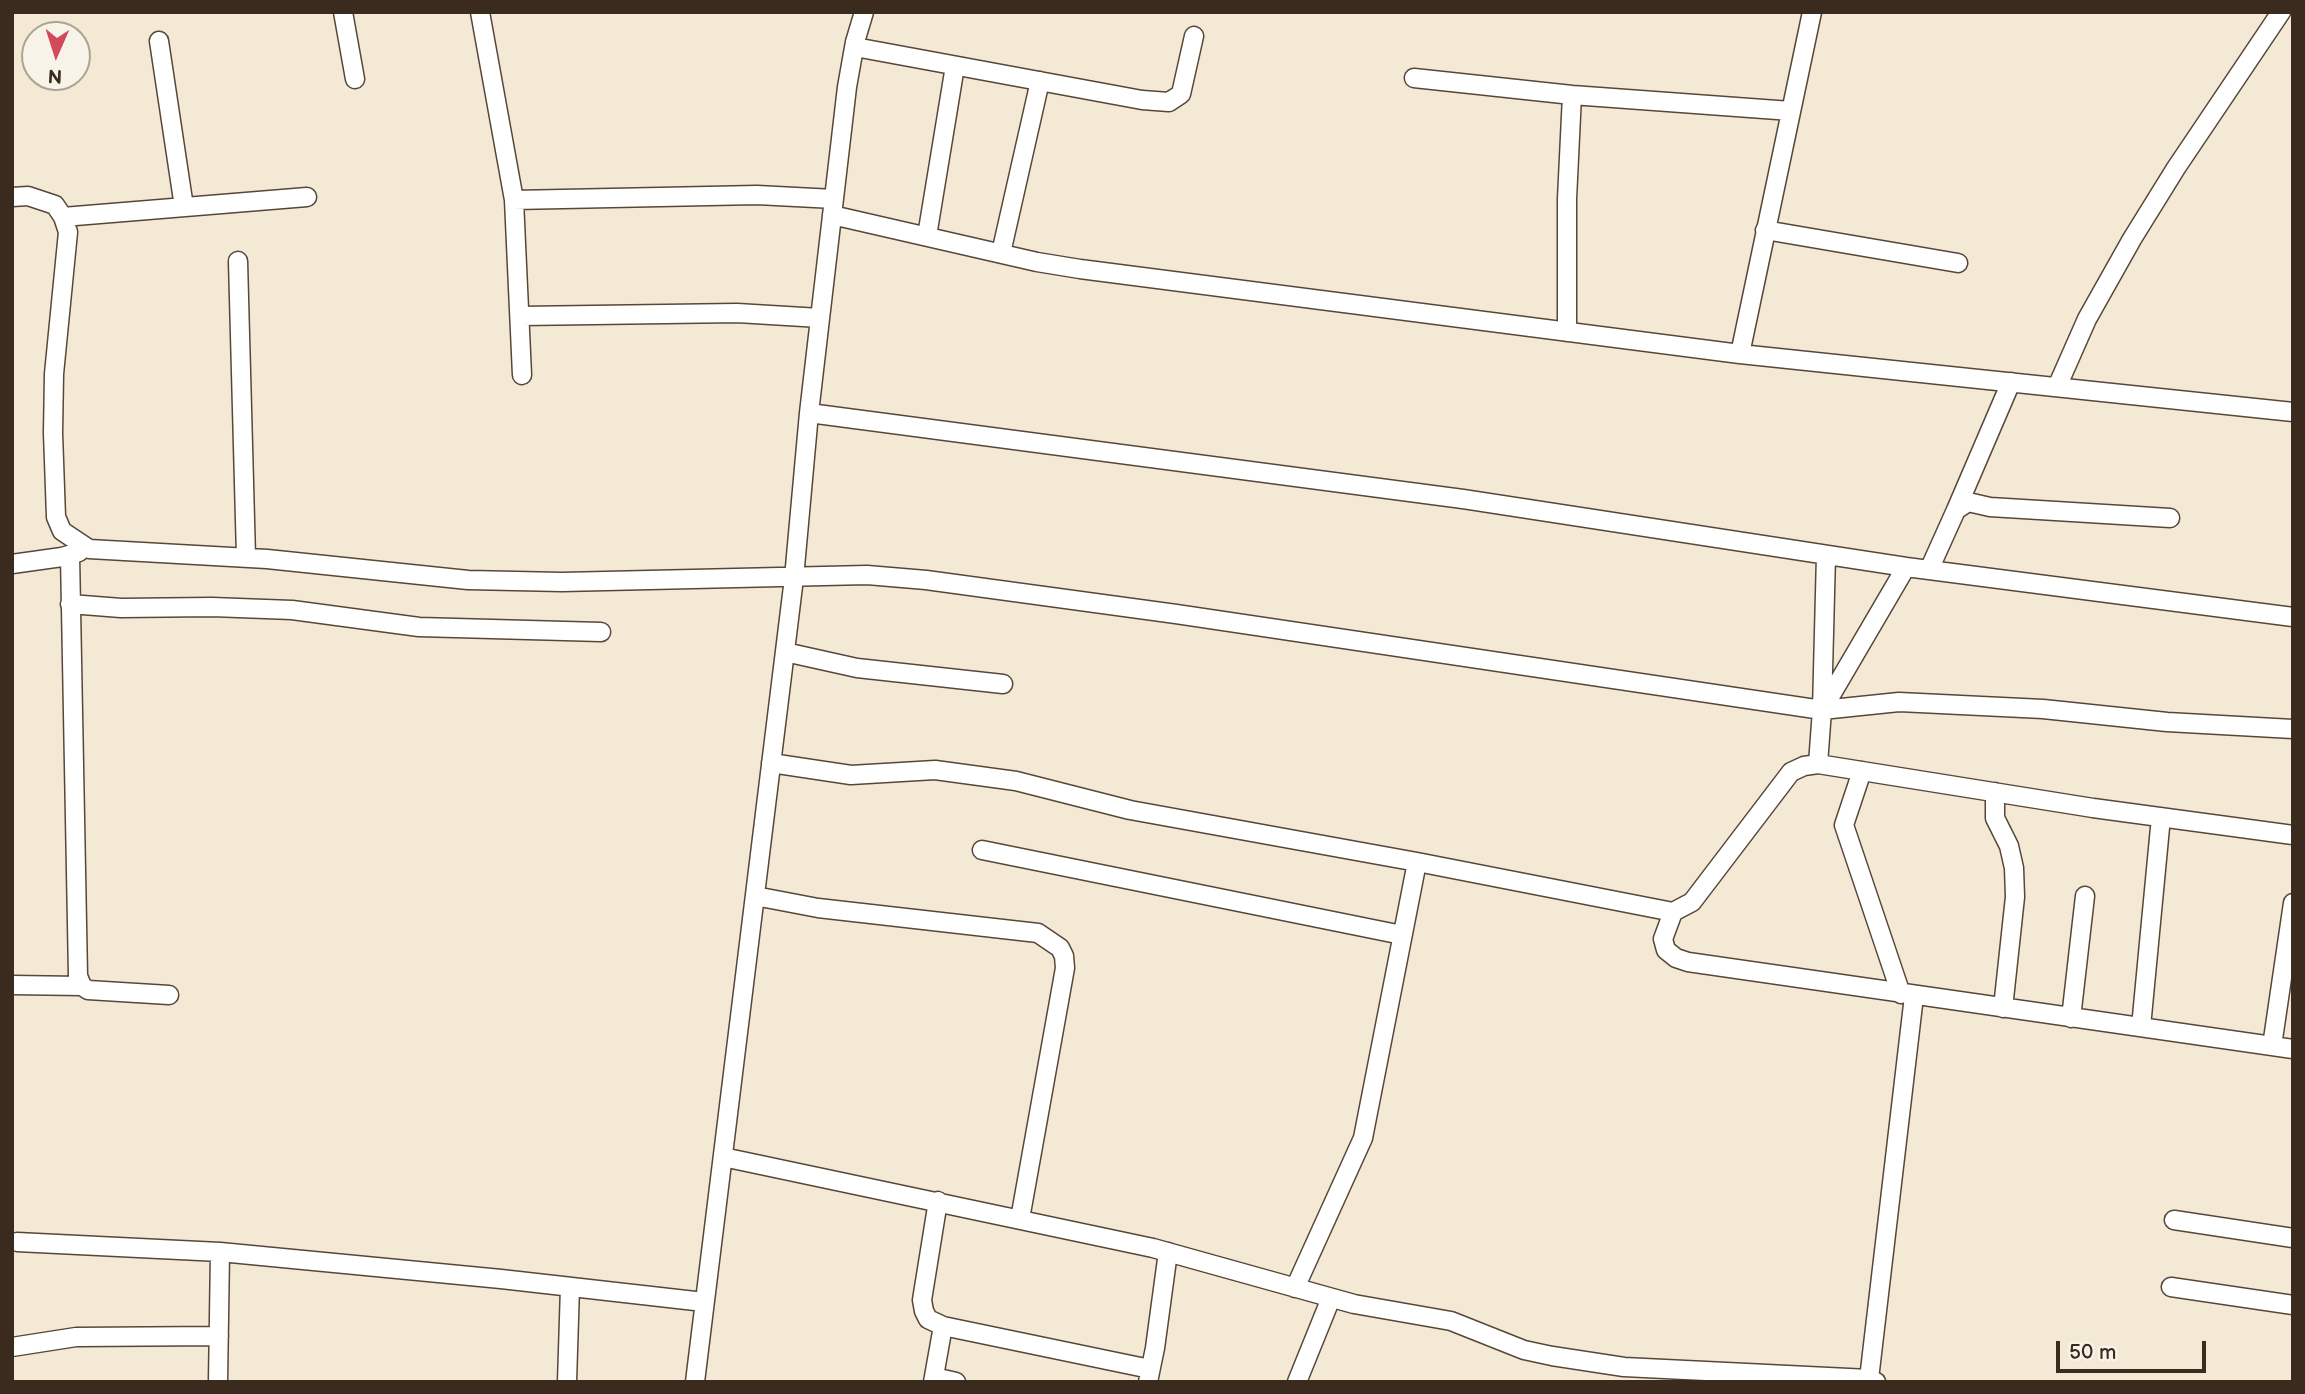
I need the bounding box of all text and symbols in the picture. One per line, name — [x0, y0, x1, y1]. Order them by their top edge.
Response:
north arrow — [21, 21, 91, 91]
text: N — [47, 64, 63, 87]
scale bar — [2060, 1328, 2210, 1372]
text: 50 m — [2069, 1340, 2116, 1365]

